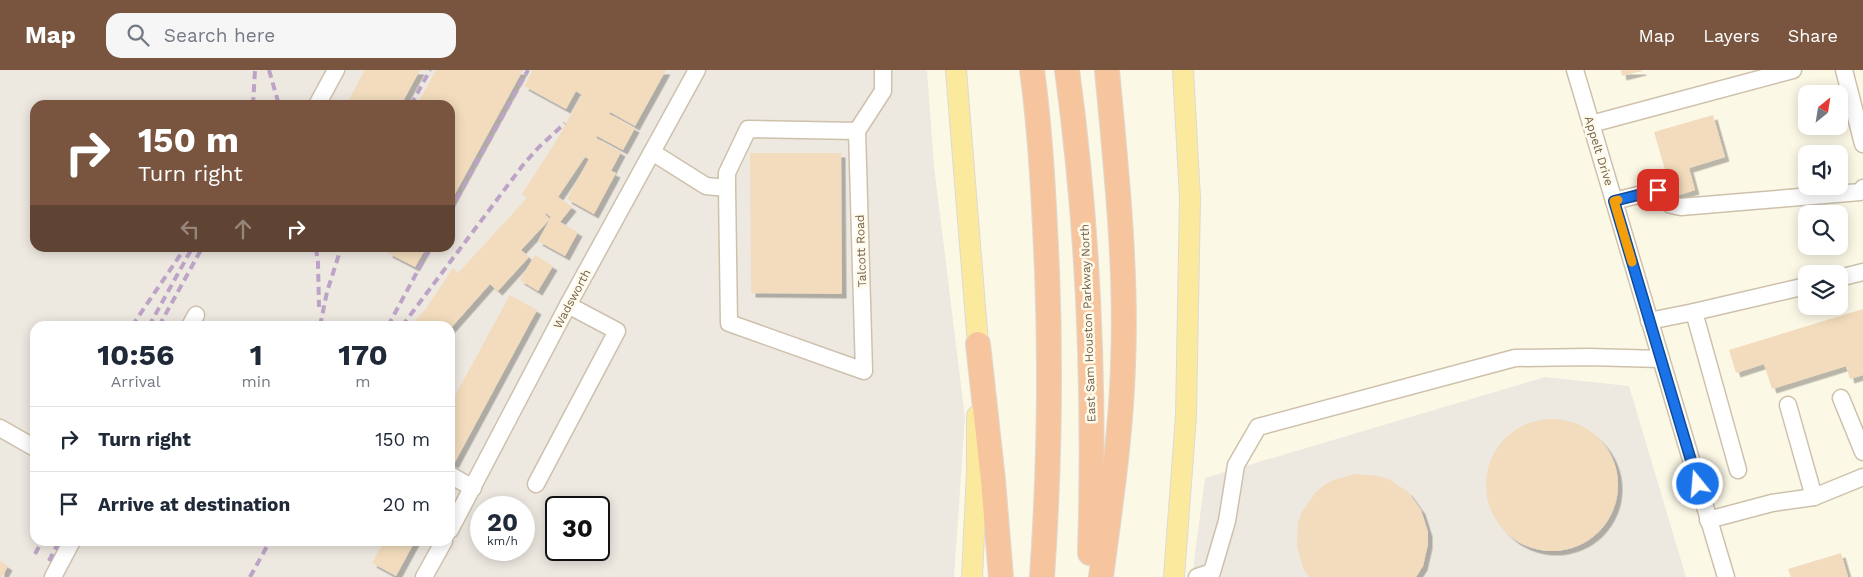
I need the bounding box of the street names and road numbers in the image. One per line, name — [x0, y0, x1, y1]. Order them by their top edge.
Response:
street label: Appelt Drive — [1582, 114, 1616, 188]
street label: Talcott Road — [853, 214, 869, 288]
street label: East Sam Houston Parkway North — [1078, 224, 1098, 422]
street label: Wadsworth — [550, 267, 594, 331]

